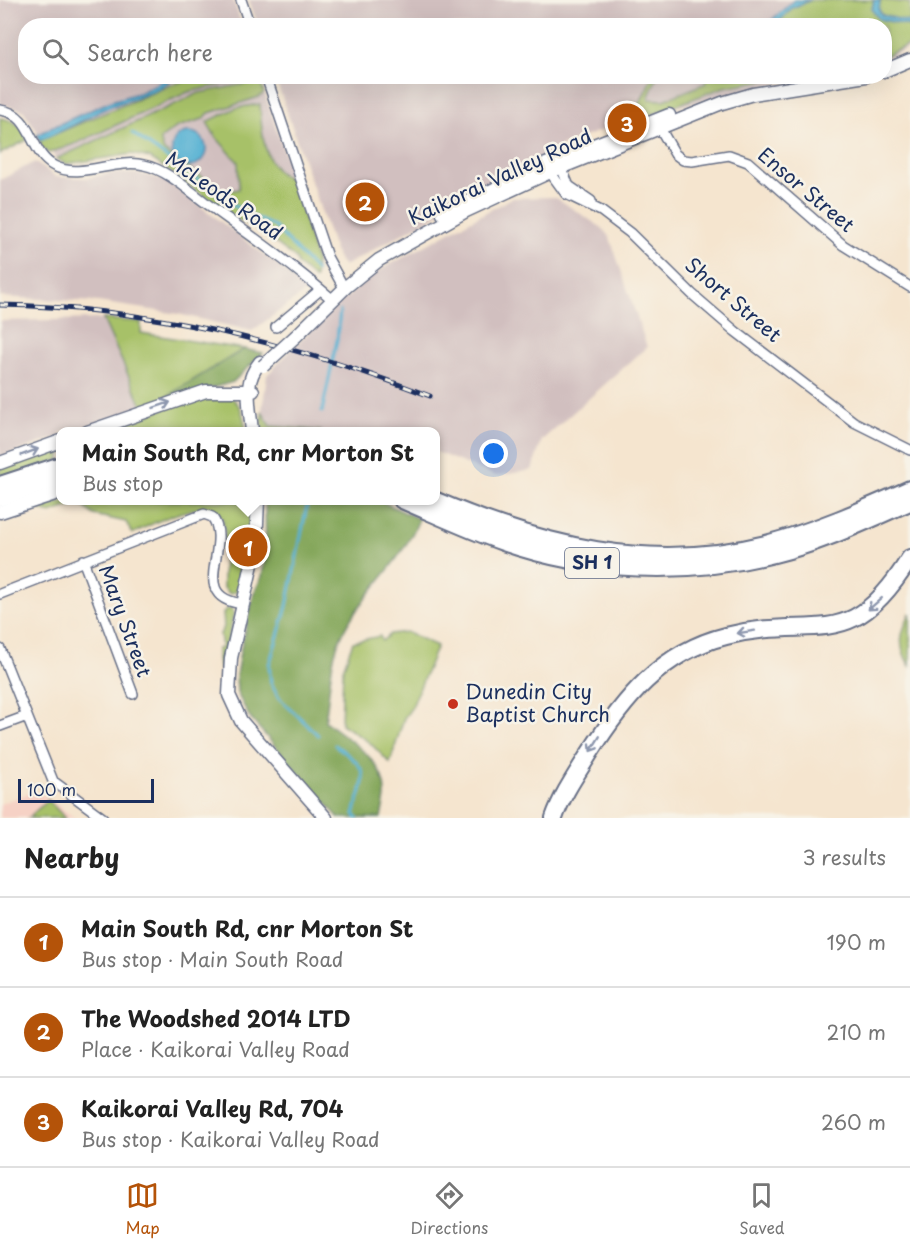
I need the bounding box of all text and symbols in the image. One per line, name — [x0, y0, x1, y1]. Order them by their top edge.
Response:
search box — [18, 18, 892, 84]
icon: search — [39, 35, 72, 68]
text: Search here — [87, 35, 213, 68]
pin: 3 — [608, 100, 646, 146]
street label: Kaikorai Valley Road — [403, 120, 596, 232]
street label: Ensor Street — [752, 140, 862, 239]
street label: McLeods Road — [160, 144, 289, 247]
pin: 2 — [346, 180, 385, 224]
street label: Short Street — [679, 250, 789, 349]
one-way arrow — [152, 399, 171, 410]
popup — [56, 427, 440, 505]
text: Main South Rd, cnr Morton St — [82, 435, 414, 468]
your location — [479, 439, 508, 468]
one-way arrow — [20, 445, 39, 456]
text: Bus stop — [82, 468, 163, 498]
pin: 1 — [228, 524, 268, 570]
road number: SH 1 — [565, 548, 619, 578]
street label: Mary Street — [92, 560, 160, 681]
one-way arrow — [868, 597, 883, 611]
one-way arrow — [736, 626, 756, 637]
place label: Dunedin City Baptist Church — [465, 676, 610, 729]
marker: Dunedin City Baptist Church — [446, 697, 460, 711]
one-way arrow — [589, 735, 601, 752]
scale bar — [18, 776, 154, 804]
text: 100 m — [27, 777, 76, 801]
text: Nearby — [24, 838, 119, 877]
text: 3 results — [803, 842, 886, 872]
text: Main South Rd, cnr Morton St — [81, 911, 413, 944]
text: 1 — [39, 927, 48, 957]
text: 190 m — [827, 927, 886, 957]
text: Bus stop · Main South Road — [81, 944, 343, 974]
text: The Woodshed 2014 LTD — [81, 1001, 351, 1034]
text: 2 — [36, 1017, 51, 1047]
text: 210 m — [827, 1017, 886, 1047]
text: Place · Kaikorai Valley Road — [81, 1034, 350, 1064]
text: Kaikorai Valley Rd, 704 — [81, 1091, 343, 1124]
text: 3 — [37, 1107, 50, 1137]
text: 260 m — [821, 1107, 886, 1137]
text: Bus stop · Kaikorai Valley Road — [81, 1124, 380, 1154]
tab: Map — [125, 1179, 160, 1239]
tab: Directions — [410, 1179, 488, 1239]
tab: Saved — [739, 1179, 785, 1239]

